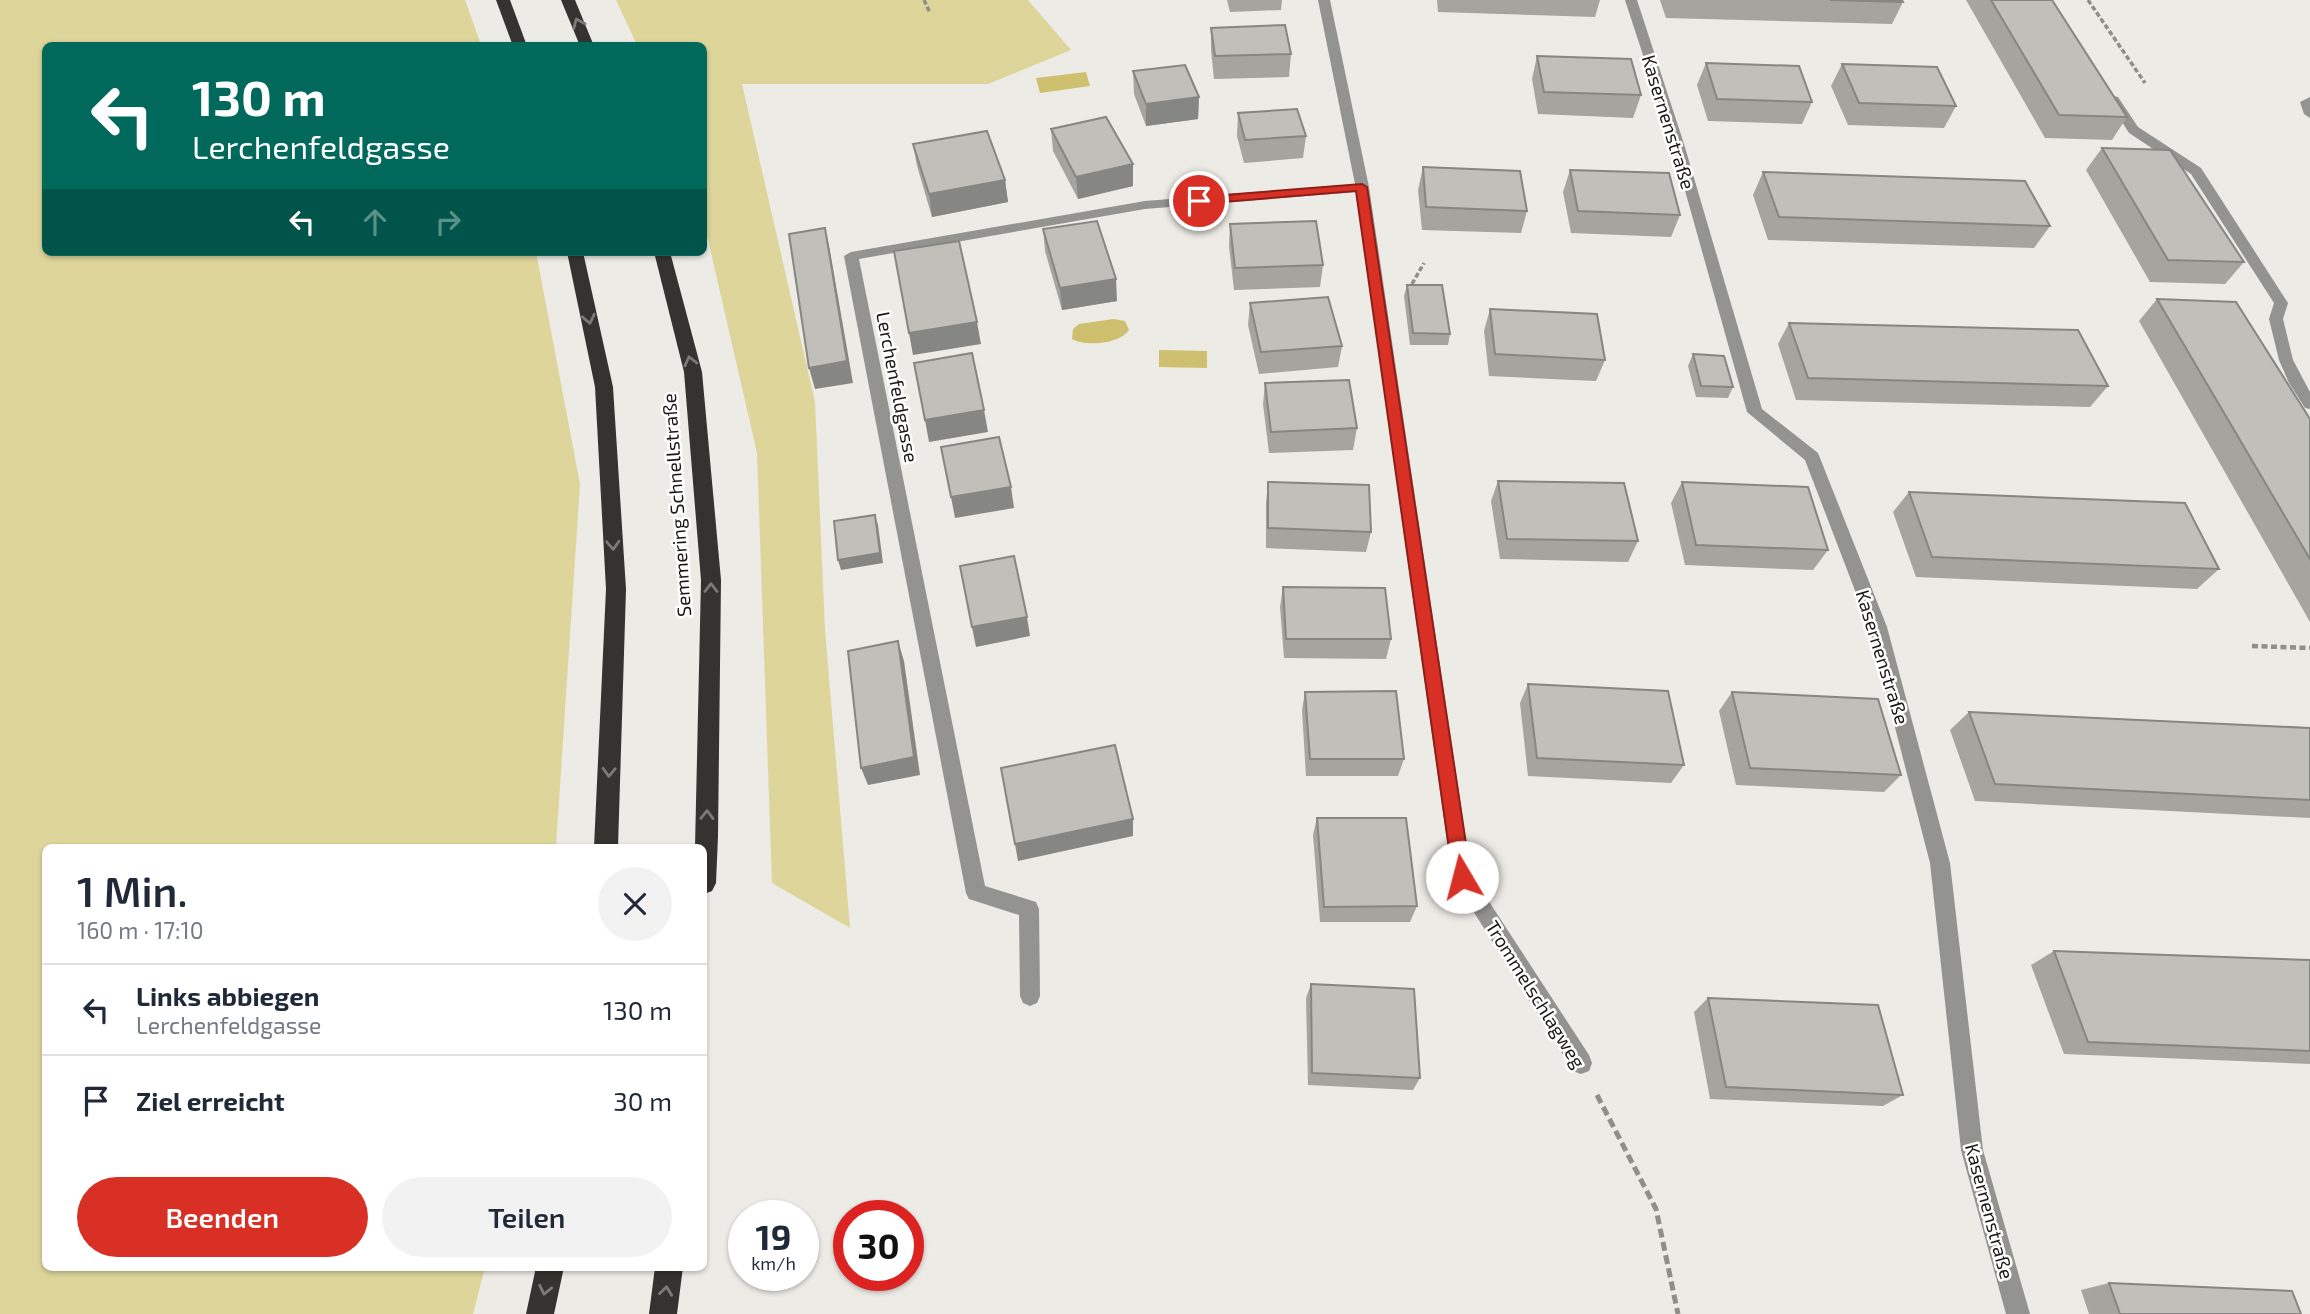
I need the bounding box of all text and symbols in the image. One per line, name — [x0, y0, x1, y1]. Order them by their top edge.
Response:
one-way arrow — [572, 17, 586, 30]
street label: Kasernenstraße — [1638, 52, 1700, 192]
text: 130 m — [192, 67, 326, 126]
icon: left — [77, 70, 168, 161]
text: Lerchenfeldgasse — [192, 127, 450, 165]
pin — [1169, 171, 1229, 231]
icon: arrive — [1180, 182, 1218, 220]
icon: left — [283, 203, 321, 241]
icon: ahead — [356, 203, 394, 241]
icon: right — [429, 203, 467, 241]
street label: Lerchenfeldgasse — [872, 310, 924, 464]
one-way arrow — [581, 313, 596, 325]
one-way arrow — [684, 356, 698, 368]
street label: Semmering Schnellstraße — [657, 392, 695, 618]
one-way arrow — [606, 539, 621, 550]
one-way arrow — [703, 582, 719, 593]
street label: Kasernenstraße — [1852, 587, 1914, 727]
one-way arrow — [602, 767, 617, 778]
one-way arrow — [700, 810, 715, 821]
position arrow — [1425, 840, 1499, 914]
text: 1 Min. — [77, 865, 188, 915]
button: close — [598, 867, 672, 941]
text: 160 m · 17:10 — [77, 916, 204, 944]
street label: Trommelschlagweg — [1481, 916, 1591, 1072]
text: Links abbiegen — [136, 980, 320, 1011]
icon: left — [77, 991, 115, 1029]
text: 130 m — [603, 994, 672, 1025]
text: Lerchenfeldgasse — [136, 1011, 321, 1039]
icon: arrive — [77, 1082, 115, 1120]
text: Ziel erreicht — [136, 1085, 285, 1116]
text: 30 m — [613, 1085, 672, 1116]
street label: Kasernenstraße — [1961, 1141, 2019, 1281]
button: Beenden — [77, 1177, 368, 1257]
button: Teilen — [382, 1177, 672, 1257]
speed limit sign: 30 — [833, 1200, 924, 1291]
text: 19 — [756, 1215, 791, 1257]
text: km/h — [751, 1252, 796, 1274]
one-way arrow — [539, 1284, 554, 1296]
one-way arrow — [659, 1285, 674, 1296]

